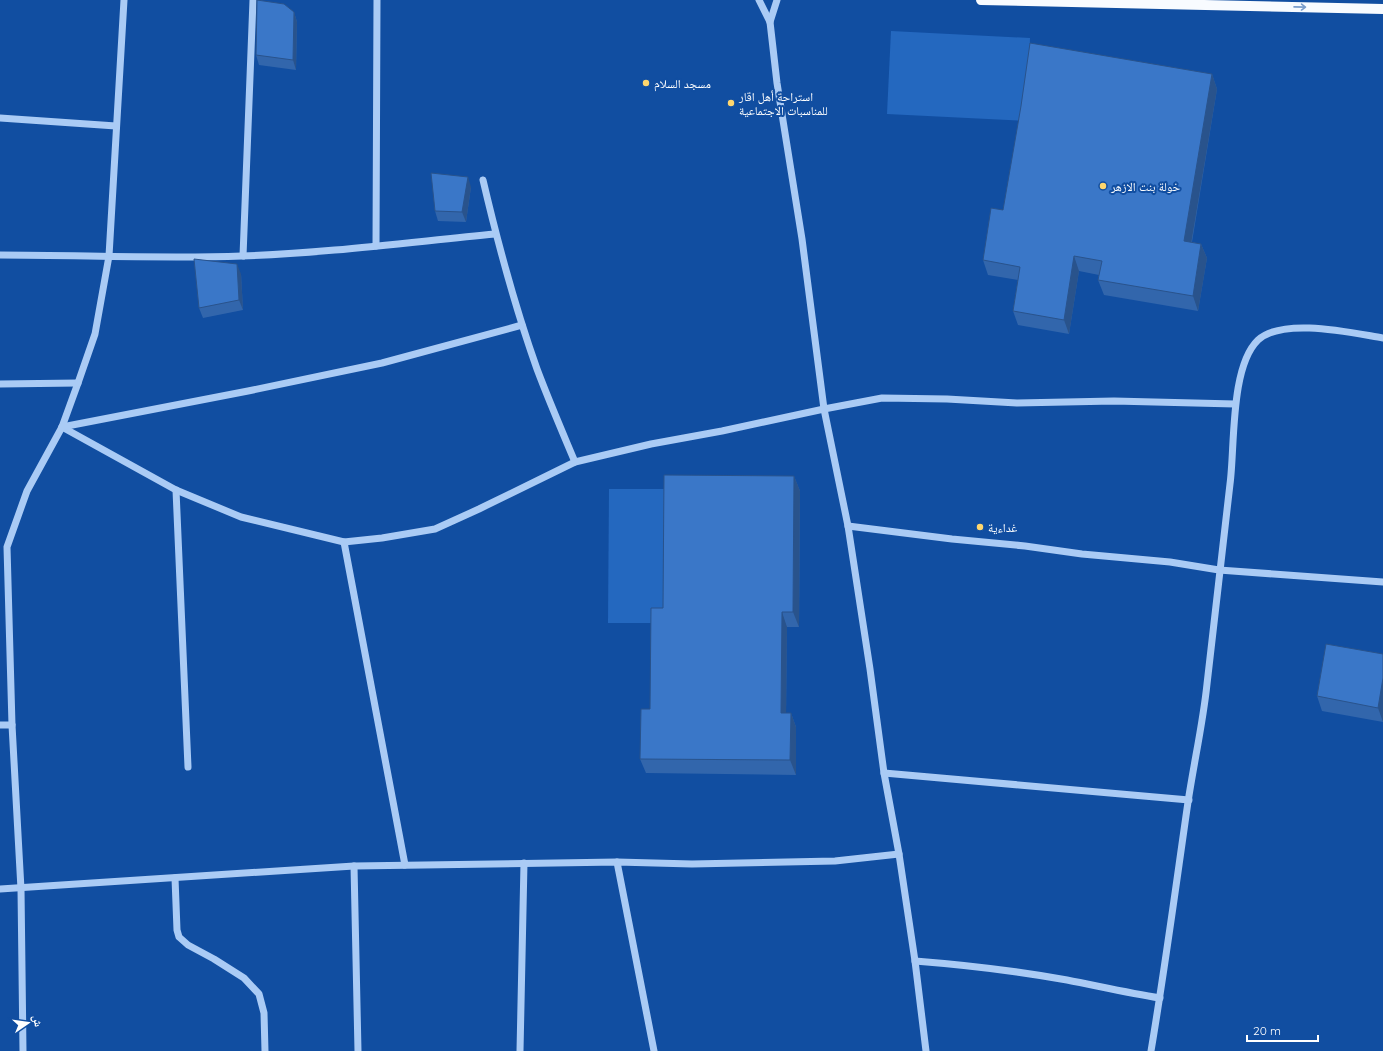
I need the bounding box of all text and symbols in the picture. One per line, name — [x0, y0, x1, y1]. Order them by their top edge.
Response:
one-way arrow — [1293, 4, 1306, 11]
place label: مسجد السلام — [654, 76, 711, 92]
marker: مسجد السلام — [641, 78, 651, 88]
place label: استراحة أهل اقار للمناسبات الاجتماعية — [738, 89, 828, 118]
marker: استراحة أهل اقار للمناسبات الاجتماعية — [726, 98, 736, 108]
place label: خولة بنت الازهر — [1110, 179, 1180, 194]
marker: خولة بنت الازهر — [1098, 181, 1108, 191]
place label: غداءية — [988, 520, 1017, 535]
marker: غداءية — [975, 522, 985, 532]
north arrow — [8, 1003, 48, 1043]
text: ش — [29, 1013, 46, 1029]
scale bar — [1247, 1017, 1318, 1043]
text: 20 m — [1253, 1023, 1281, 1038]

